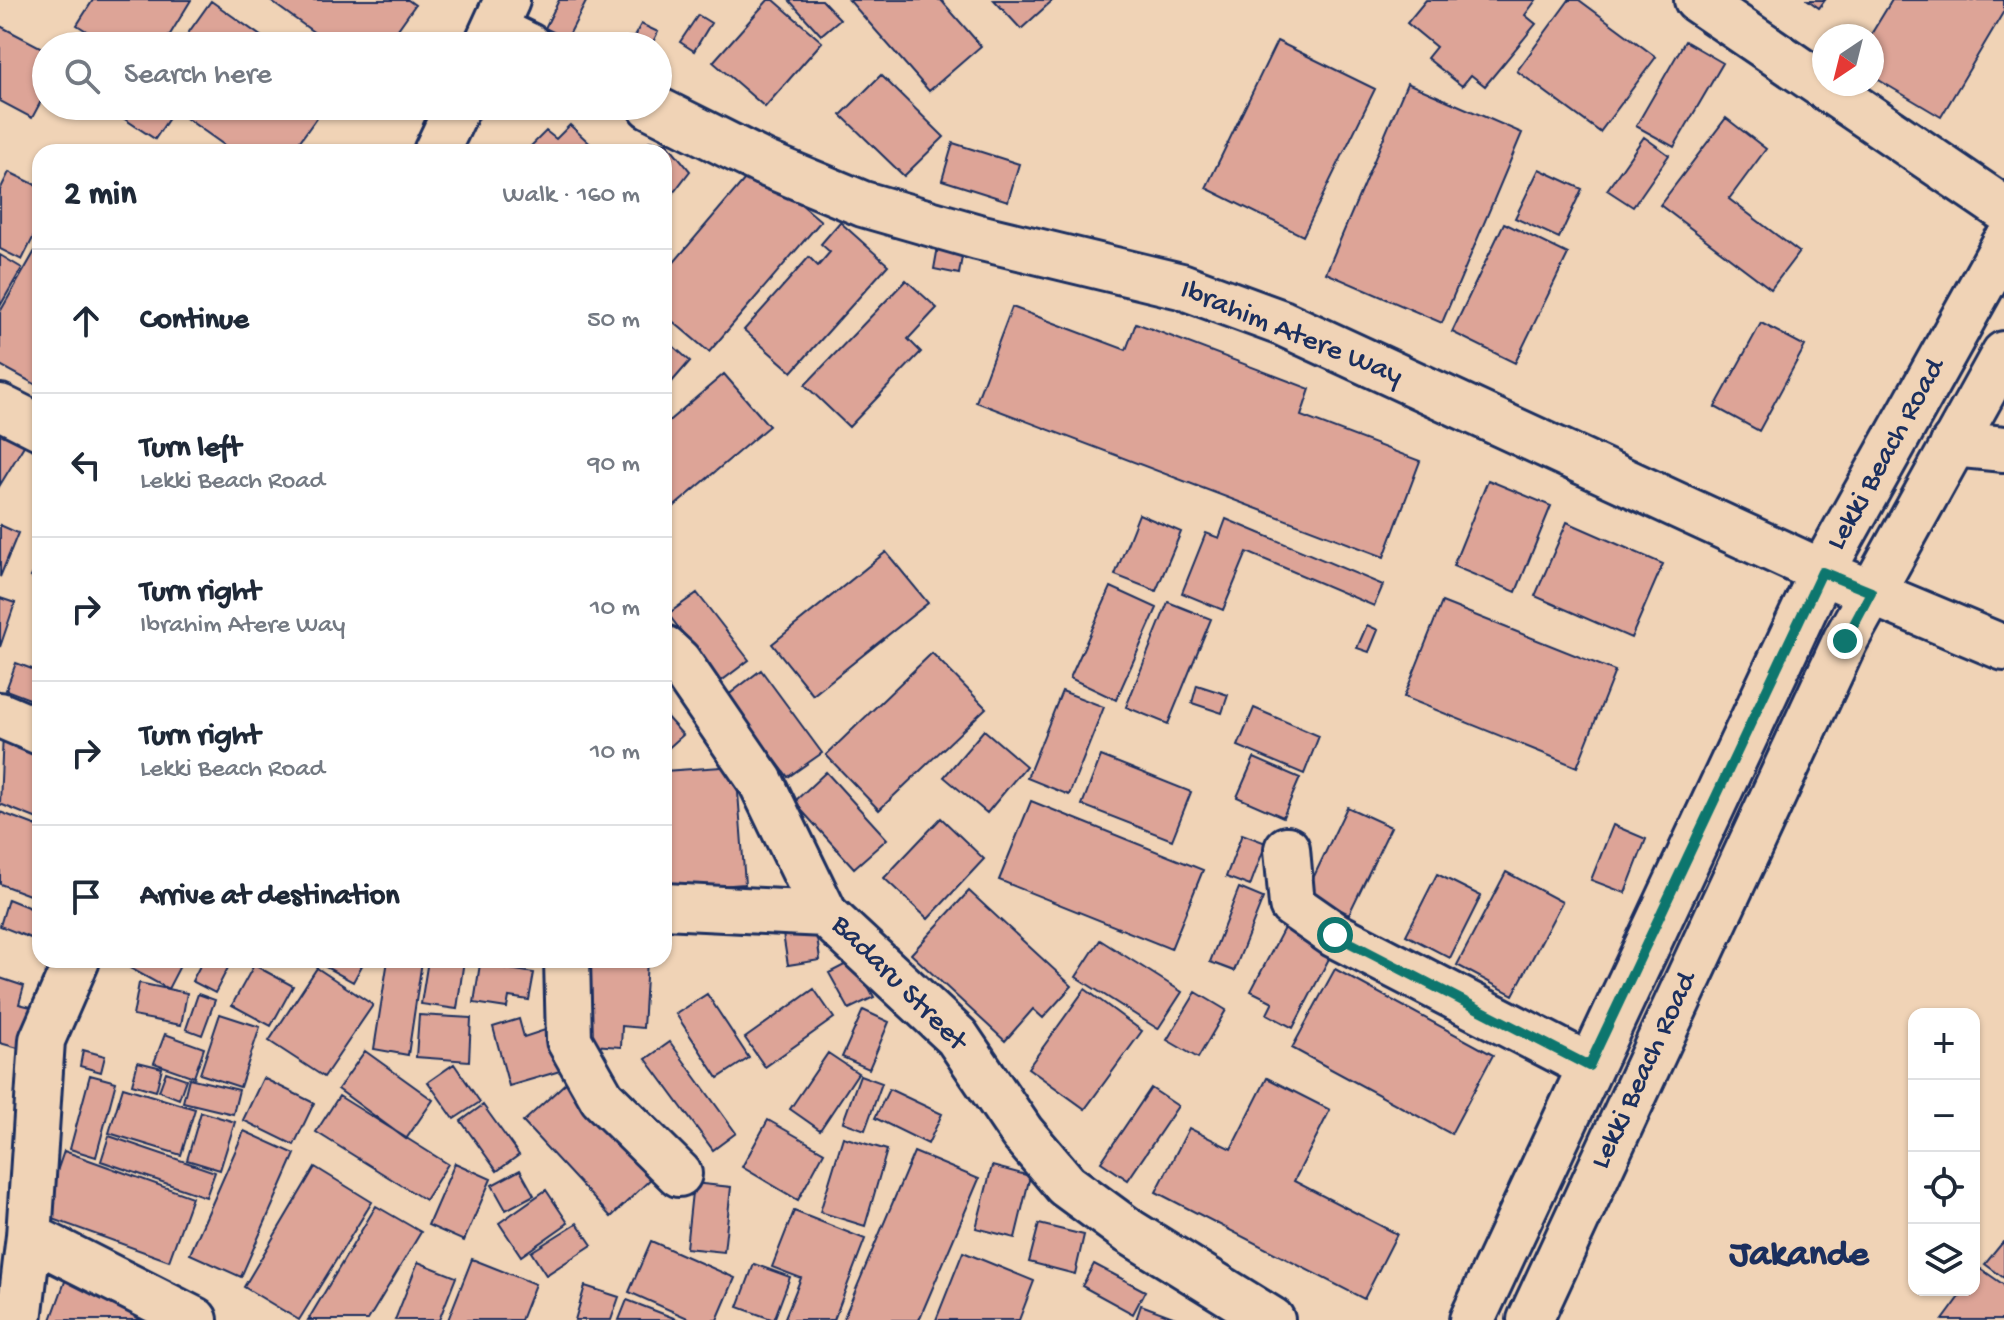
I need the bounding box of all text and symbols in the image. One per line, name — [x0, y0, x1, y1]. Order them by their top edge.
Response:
north arrow — [1812, 24, 1884, 96]
search box — [32, 32, 672, 120]
icon: search — [60, 54, 104, 98]
text: Search here — [124, 59, 272, 94]
text: 2 min — [64, 176, 136, 216]
text: Walk · 160 m — [503, 181, 640, 212]
street label: Ibrahim Atere Way — [1175, 273, 1408, 395]
icon: ahead — [64, 299, 108, 343]
text: Continue — [140, 304, 249, 339]
text: 50 m — [587, 306, 640, 337]
street label: Lekki Beach Road — [1820, 351, 1955, 557]
text: Turn left — [140, 432, 241, 467]
icon: left — [64, 443, 108, 487]
text: 90 m — [588, 450, 640, 481]
text: Lekki Beach Road — [140, 467, 325, 498]
text: Turn right — [140, 576, 260, 611]
icon: right — [64, 587, 108, 631]
text: 10 m — [590, 594, 640, 625]
text: Ibrahim Atere Way — [140, 611, 345, 642]
route end — [1827, 623, 1863, 659]
text: Turn right — [140, 720, 260, 755]
icon: right — [64, 731, 108, 775]
text: 10 m — [590, 738, 640, 769]
text: Lekki Beach Road — [140, 755, 325, 786]
icon: arrive — [64, 875, 108, 919]
text: Arrive at destination — [140, 880, 400, 915]
street label: Badaru Street — [822, 908, 975, 1061]
route start — [1317, 917, 1353, 953]
street label: Lekki Beach Road — [1584, 965, 1707, 1175]
map controls — [1908, 1008, 1980, 1296]
button: + — [1908, 1008, 1980, 1080]
button: − — [1908, 1080, 1980, 1152]
button: locate — [1908, 1152, 1980, 1224]
button: layers — [1908, 1224, 1980, 1296]
district label: Jakande — [1728, 1234, 1870, 1278]

